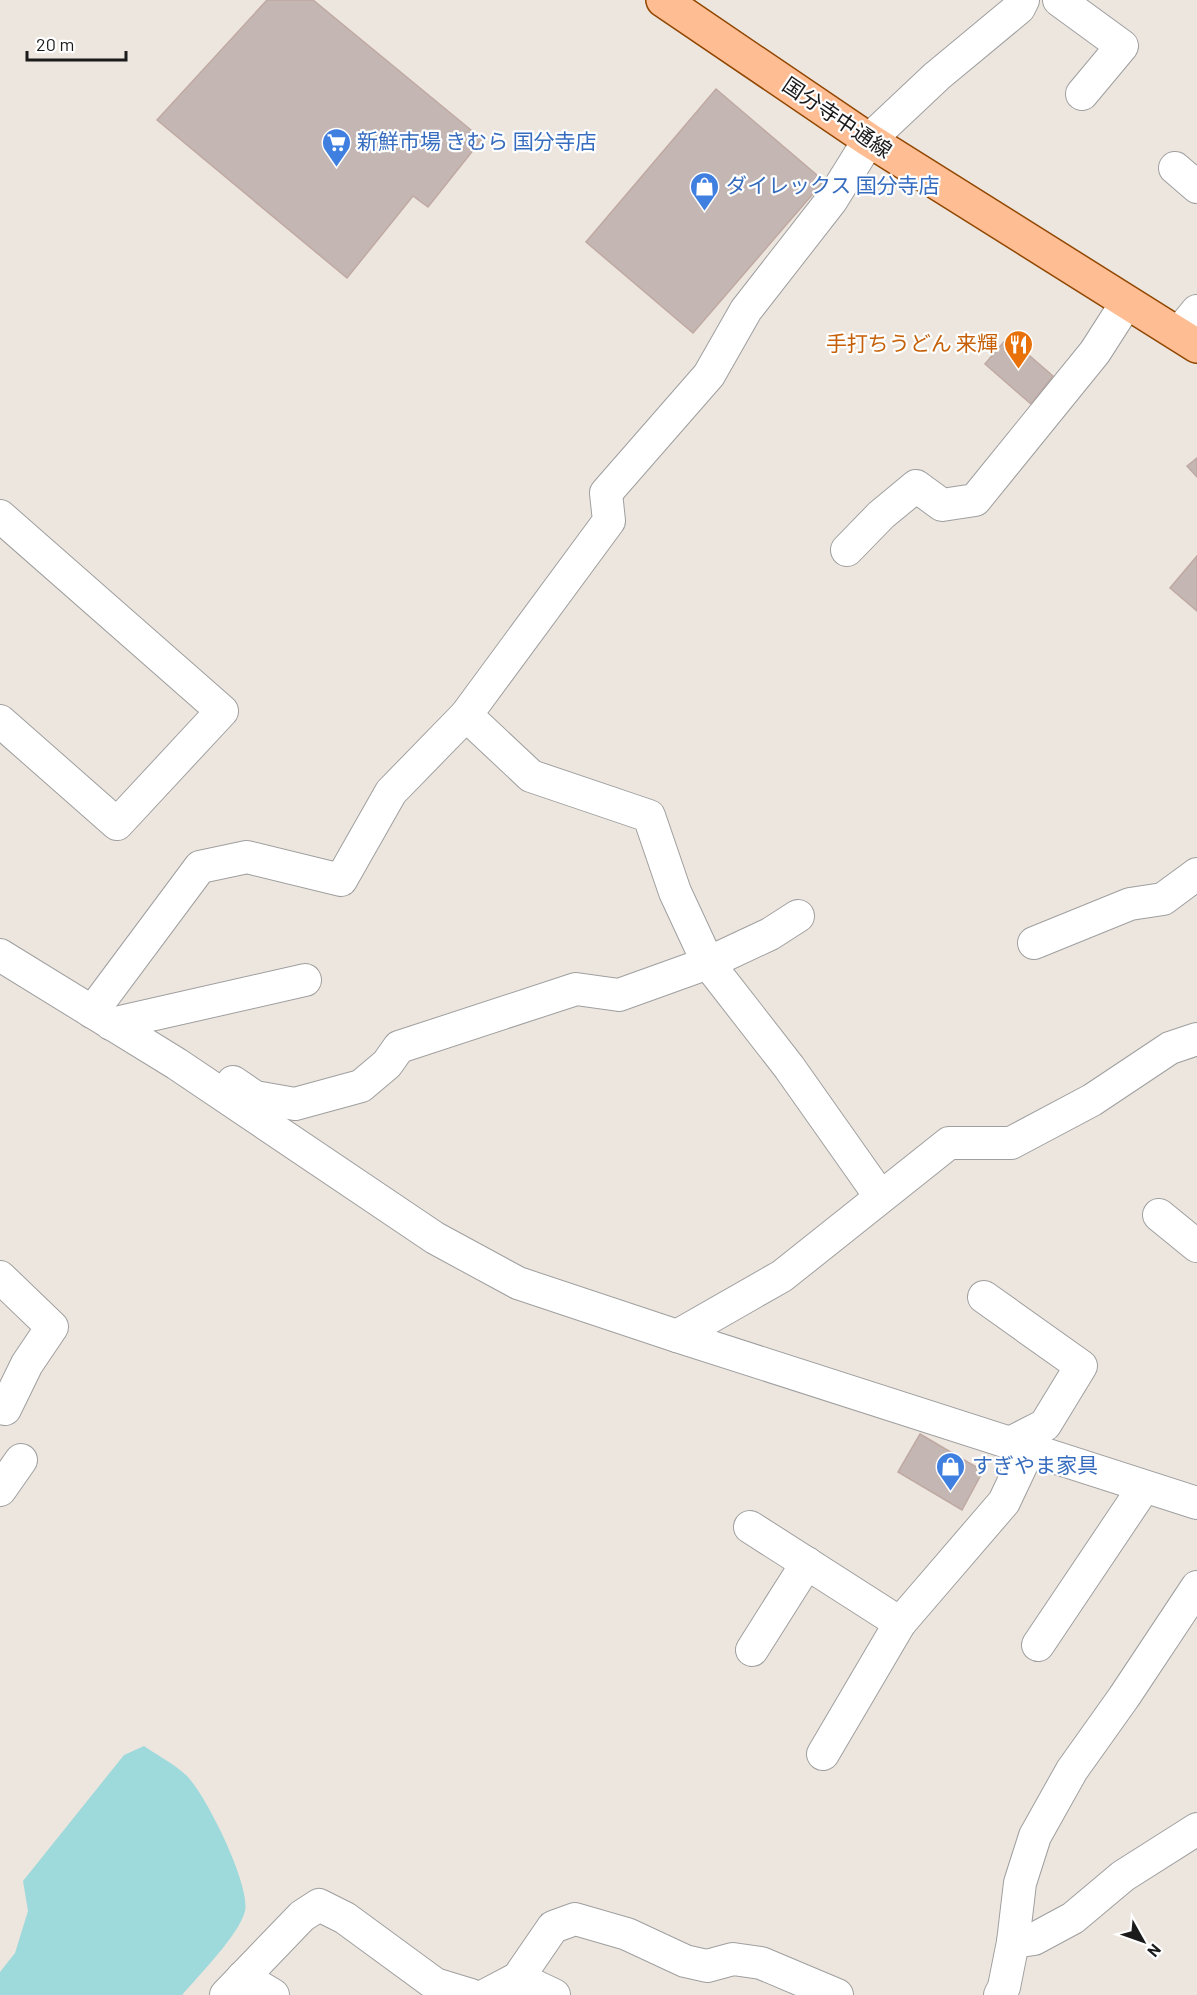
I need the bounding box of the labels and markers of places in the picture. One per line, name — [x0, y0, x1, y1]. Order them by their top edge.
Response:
supermarket icon: 新鮮市場 きむら 国分寺店 — [320, 126, 352, 168]
place label: 新鮮市場 きむら 国分寺店 — [357, 128, 596, 153]
shop icon: ダイレックス 国分寺店 — [689, 170, 721, 212]
place label: ダイレックス 国分寺店 — [726, 172, 940, 197]
restaurant icon: 手打ちうどん 来輝 — [1003, 328, 1035, 370]
place label: 手打ちうどん 来輝 — [826, 330, 998, 355]
shop icon: すぎやま家具 — [935, 1450, 967, 1492]
place label: すぎやま家具 — [972, 1452, 1098, 1477]

